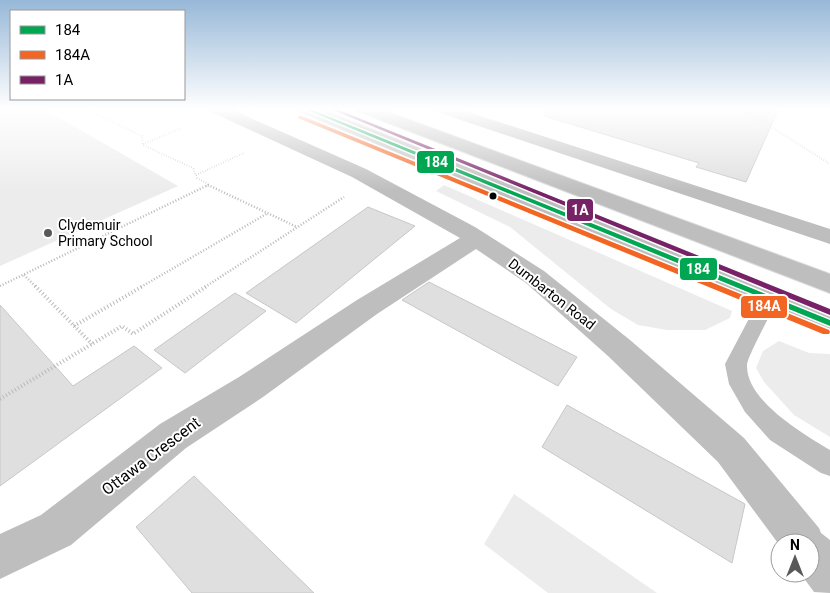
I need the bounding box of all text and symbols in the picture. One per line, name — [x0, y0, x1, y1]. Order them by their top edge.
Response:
legend — [10, 10, 185, 100]
text: 184 — [55, 21, 81, 39]
text: 184A — [55, 46, 90, 64]
text: 1A — [55, 71, 73, 89]
line badge: 184 — [416, 150, 455, 174]
text: 184 — [424, 154, 448, 170]
unlabelled marker — [488, 191, 498, 201]
line badge: 1A — [566, 198, 594, 222]
text: 1A — [571, 202, 589, 218]
place label: Clydemuir Primary School — [58, 217, 153, 249]
marker: Clydemuir Primary School — [42, 227, 54, 239]
street label: Dumbarton Road — [506, 255, 598, 333]
line badge: 184 — [679, 257, 718, 281]
text: 184 — [686, 261, 710, 277]
line badge: 184A — [740, 295, 788, 319]
text: 184A — [747, 298, 781, 314]
street label: Ottawa Crescent — [98, 413, 204, 499]
north arrow — [770, 533, 820, 583]
text: N — [790, 537, 800, 553]

